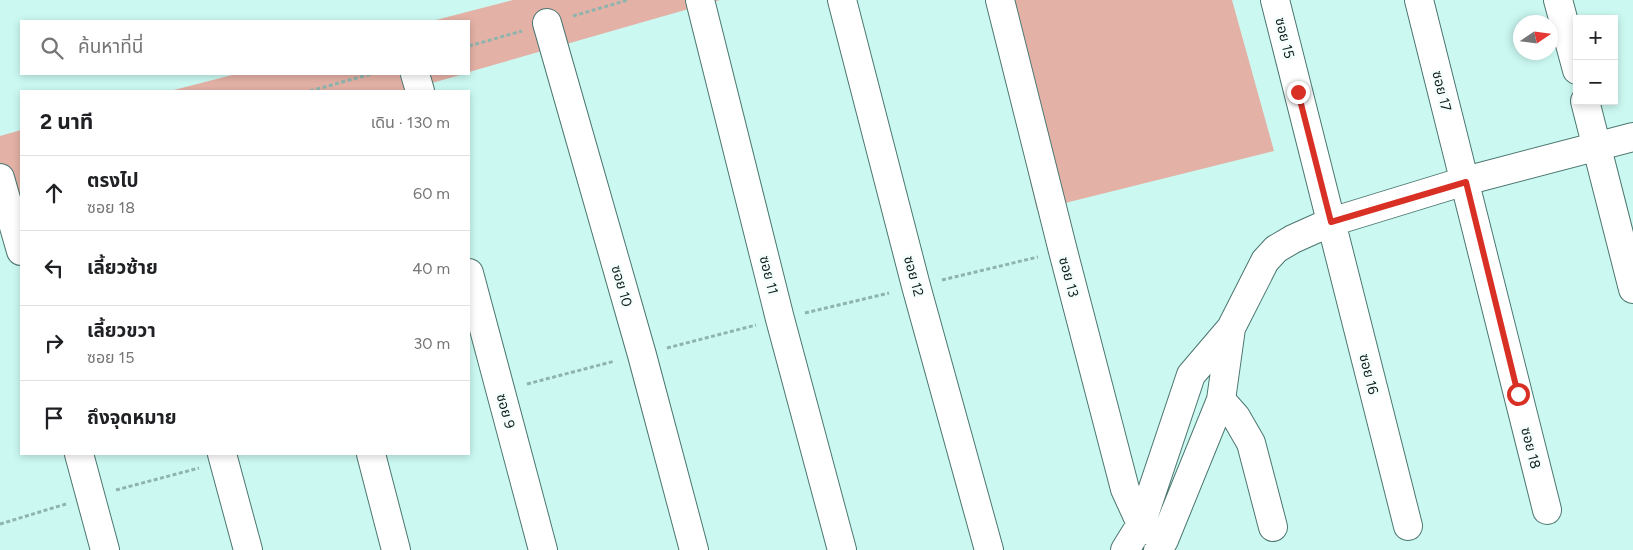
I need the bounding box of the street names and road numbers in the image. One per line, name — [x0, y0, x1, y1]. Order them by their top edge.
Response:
street label: ซอย 15 — [1271, 16, 1298, 60]
street label: ซอย 17 — [1428, 69, 1455, 113]
street label: ซอย 11 — [756, 254, 782, 296]
street label: ซอย 12 — [900, 254, 927, 298]
street label: ซอย 13 — [1055, 255, 1082, 299]
street label: ซอย 10 — [608, 263, 636, 309]
street label: ซอย 16 — [1355, 352, 1382, 396]
street label: ซอย 9 — [493, 392, 518, 431]
street label: ซอย 18 — [1517, 426, 1544, 471]

